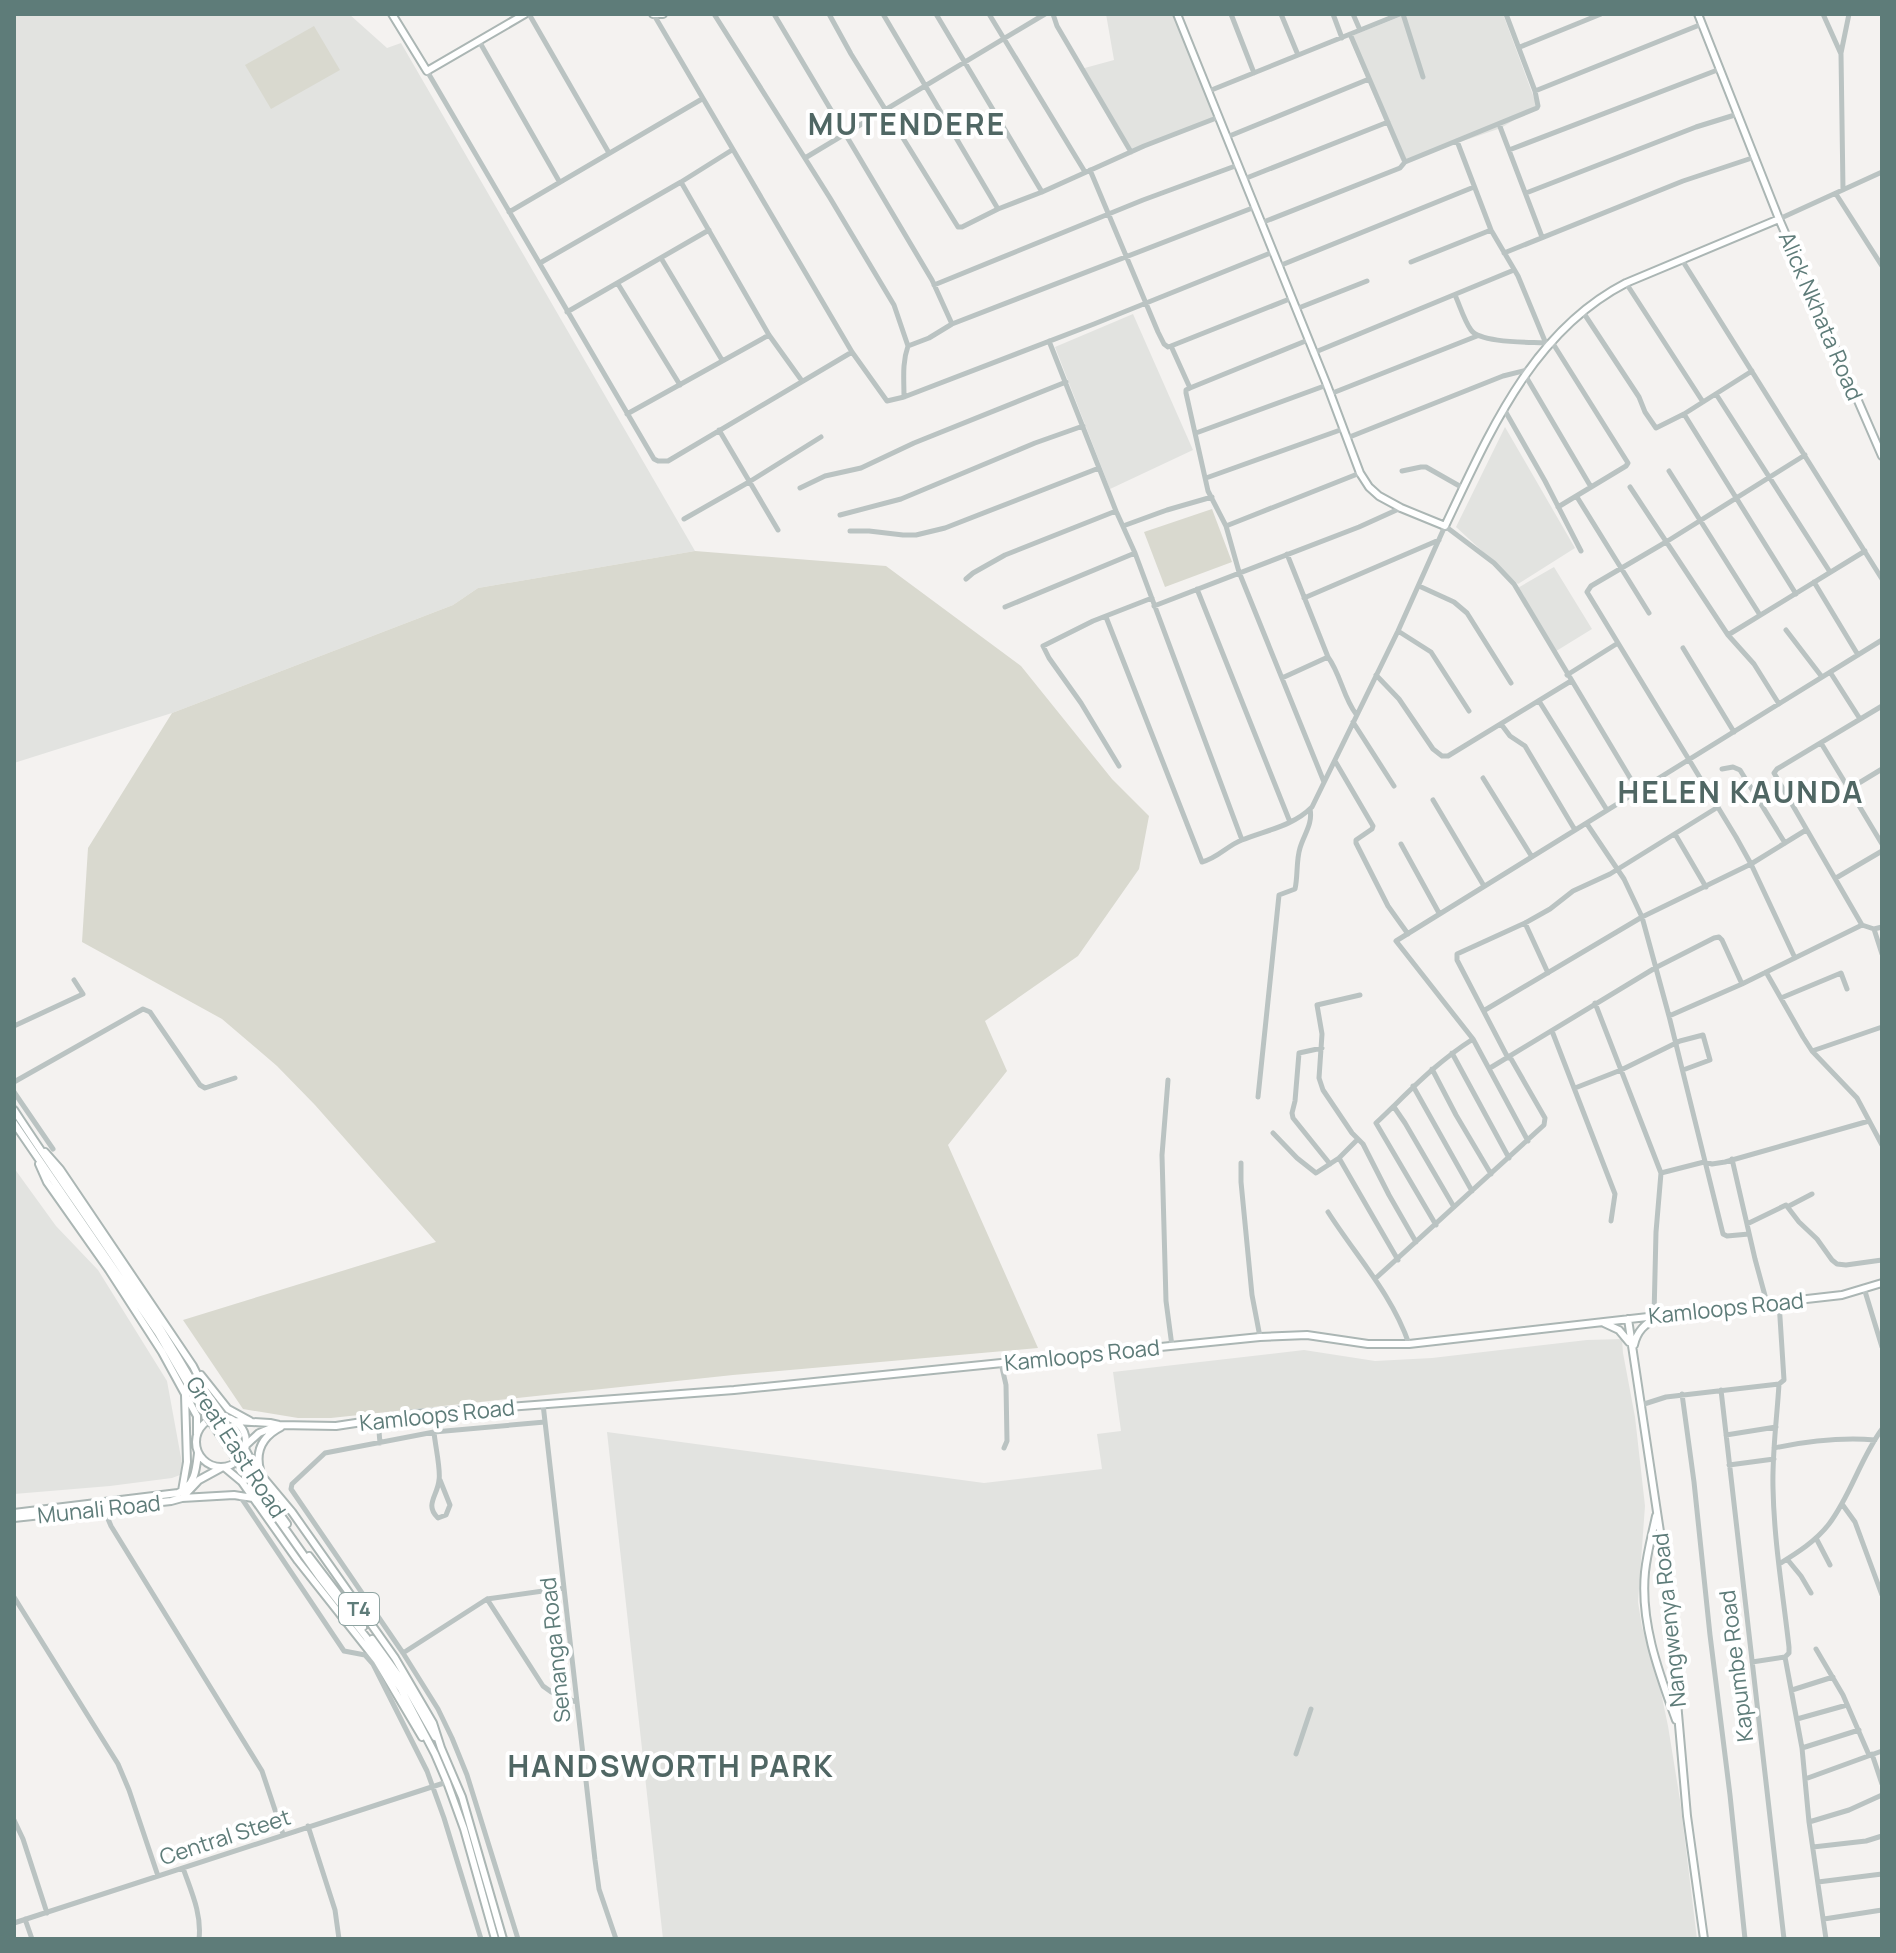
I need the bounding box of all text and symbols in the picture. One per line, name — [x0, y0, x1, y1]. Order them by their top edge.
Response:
district label: MUTENDERE — [808, 103, 1006, 144]
street label: Alick Nkhata Road — [1772, 227, 1870, 405]
district label: HELEN KAUNDA — [1618, 771, 1864, 812]
street label: Kamloops Road — [1647, 1285, 1805, 1331]
street label: Kamloops Road — [1003, 1332, 1161, 1378]
street label: Great East Road — [179, 1370, 293, 1524]
street label: Kamloops Road — [358, 1392, 516, 1438]
street label: Munali Road — [36, 1488, 162, 1530]
street label: Nangwenya Road — [1645, 1531, 1693, 1709]
street label: Senanga Road — [532, 1576, 578, 1724]
street label: Kapumbe Road — [1712, 1589, 1760, 1743]
road number: T4 — [339, 1593, 379, 1625]
district label: HANDSWORTH PARK — [507, 1745, 835, 1786]
street label: Central Steet — [156, 1802, 294, 1872]

